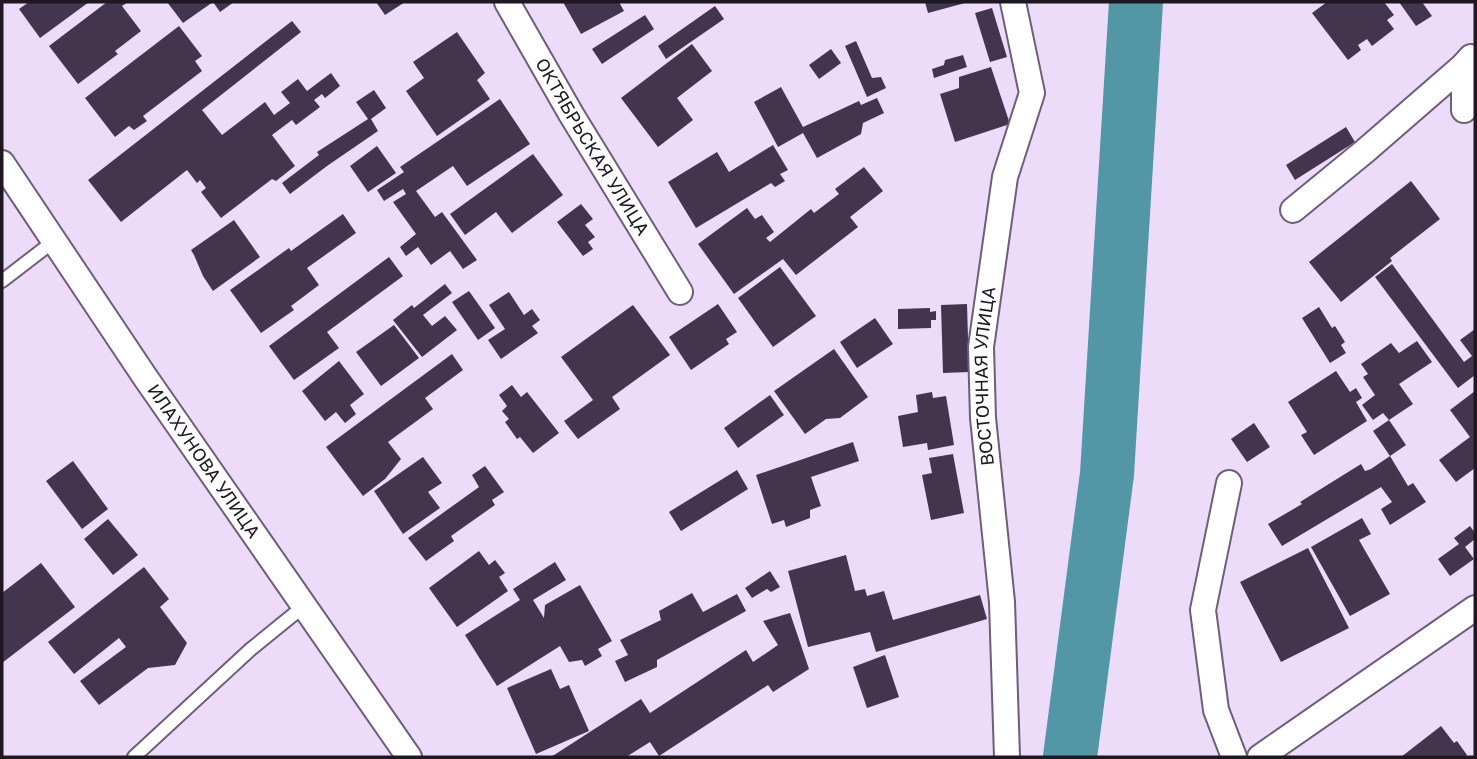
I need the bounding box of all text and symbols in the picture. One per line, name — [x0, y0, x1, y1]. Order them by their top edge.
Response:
street label: ОКТЯБРЬСКАЯ УЛИЦА — [531, 54, 655, 239]
street label: ВОСТОЧНАЯ УЛИЦА — [969, 285, 999, 467]
street label: ИЛАХУНОВА УЛИЦА — [143, 380, 265, 542]

